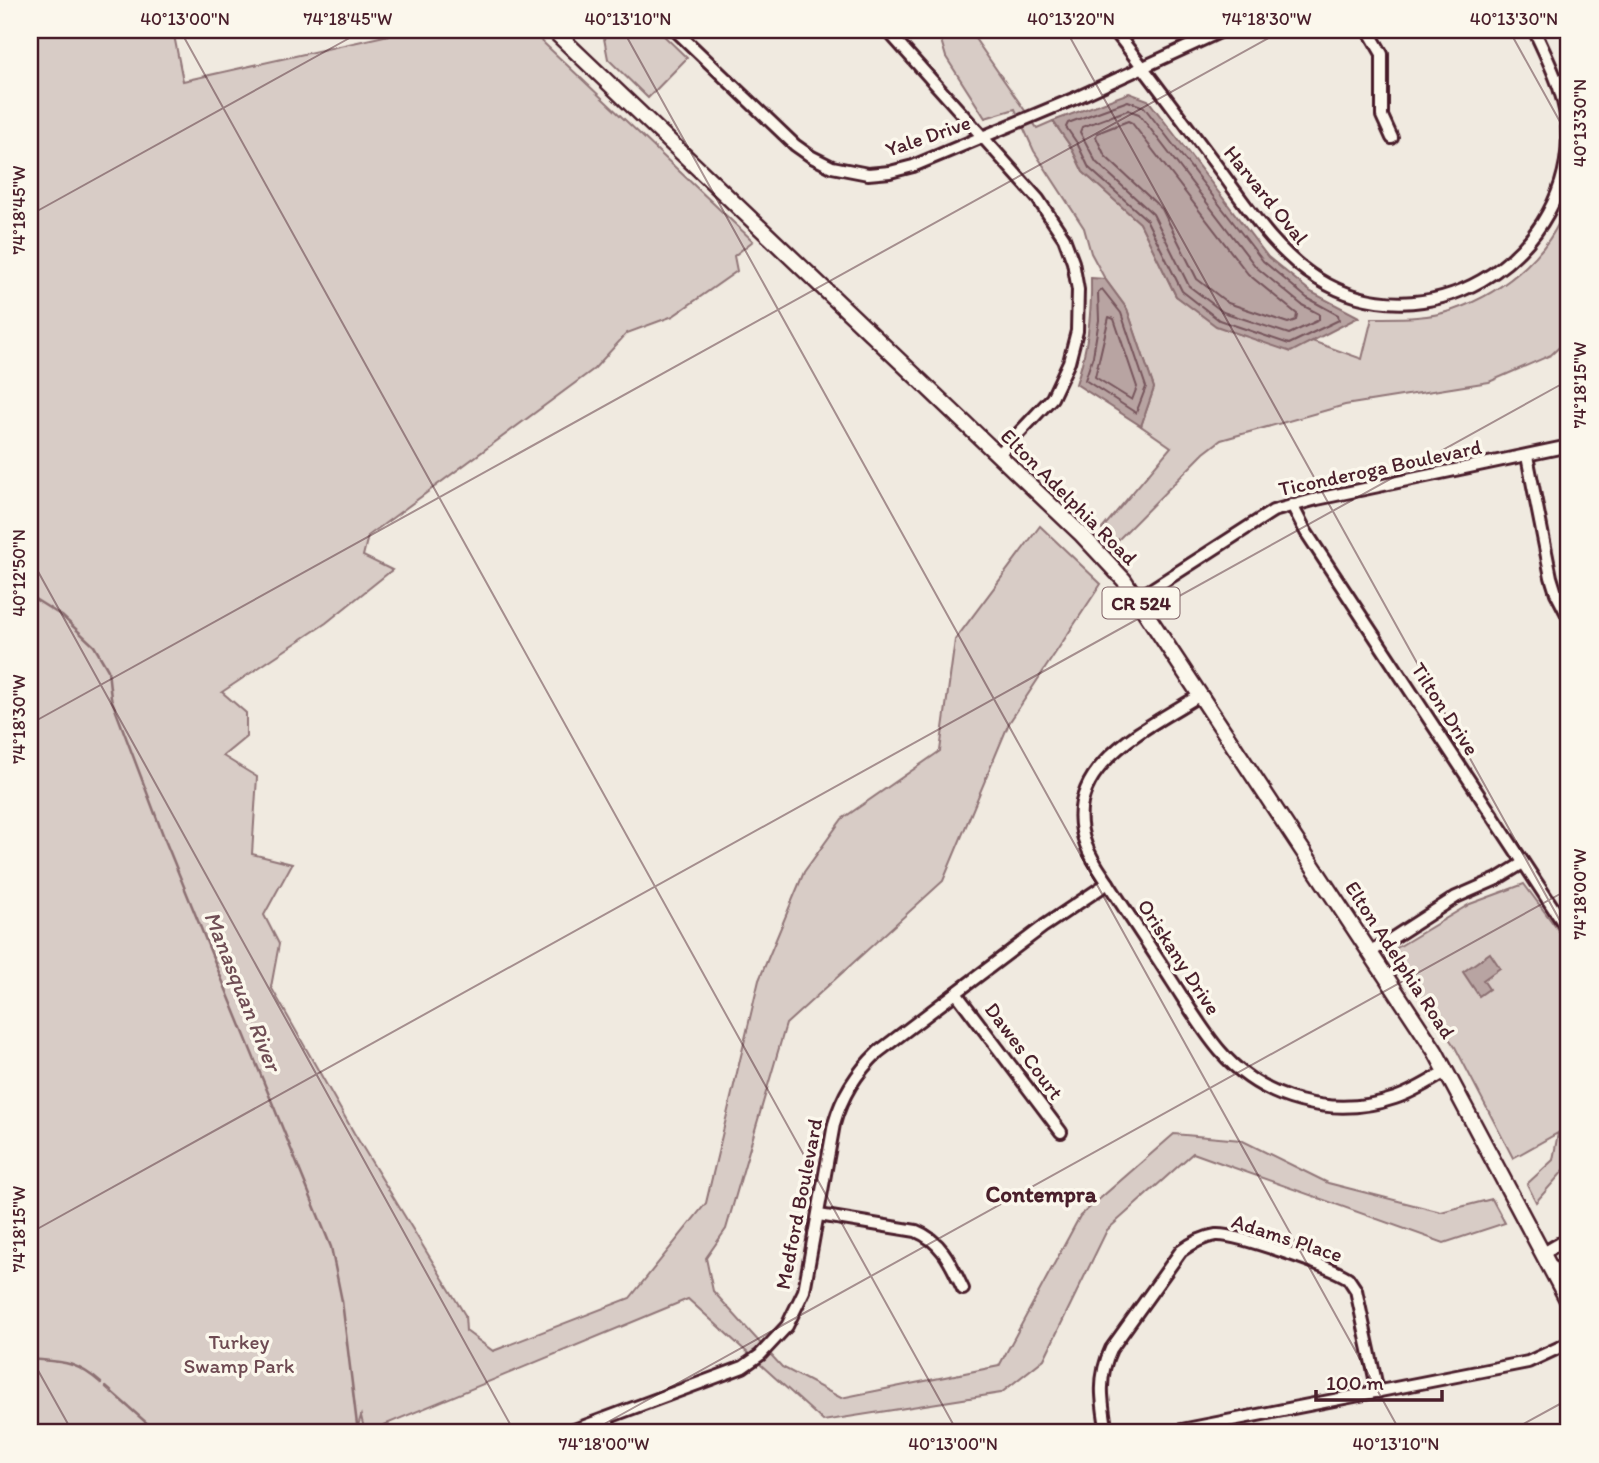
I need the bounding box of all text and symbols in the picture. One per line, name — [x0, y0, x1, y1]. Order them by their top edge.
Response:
text: 40°13'00"N — [140, 8, 230, 30]
text: 74°18'45"W — [304, 8, 392, 30]
text: 40°13'10"N — [585, 8, 671, 30]
text: 40°13'20"N — [1027, 8, 1115, 30]
text: 74°18'30"W — [1222, 8, 1312, 30]
text: 40°13'30"N — [1470, 8, 1558, 30]
text: 40°13'30"N — [1569, 79, 1591, 167]
street label: Yale Drive — [882, 109, 974, 162]
street label: Harvard Oval — [1219, 140, 1314, 249]
text: 74°18'45"W — [8, 166, 30, 254]
text: 74°18'15"W — [1569, 342, 1591, 428]
street label: Elton Adelphia Road — [996, 423, 1143, 570]
street label: Ticonderoga Boulevard — [1276, 434, 1484, 501]
text: 40°12'50"N — [8, 529, 30, 617]
road number: CR 524 — [1102, 588, 1180, 618]
street label: Tilton Drive — [1406, 658, 1485, 760]
text: 74°18'30"W — [8, 674, 30, 764]
text: 74°18'00"W — [1569, 849, 1591, 939]
street label: Elton Adelphia Road — [1340, 876, 1461, 1044]
street label: Oriskany Drive — [1133, 894, 1226, 1019]
water label: Manasquan River — [198, 907, 289, 1078]
street label: Dawes Court — [980, 997, 1069, 1104]
street label: Medford Boulevard — [770, 1116, 827, 1291]
district label: Contempra — [985, 1180, 1098, 1208]
text: 74°18'15"W — [8, 1186, 30, 1272]
street label: Adams Place — [1229, 1208, 1346, 1267]
park label: Turkey Swamp Park — [183, 1329, 295, 1378]
scale bar — [1316, 1358, 1442, 1402]
text: 100 m — [1326, 1370, 1384, 1395]
text: 74°18'00"W — [559, 1433, 649, 1455]
text: 40°13'00"N — [908, 1433, 998, 1455]
text: 40°13'10"N — [1353, 1433, 1439, 1455]

